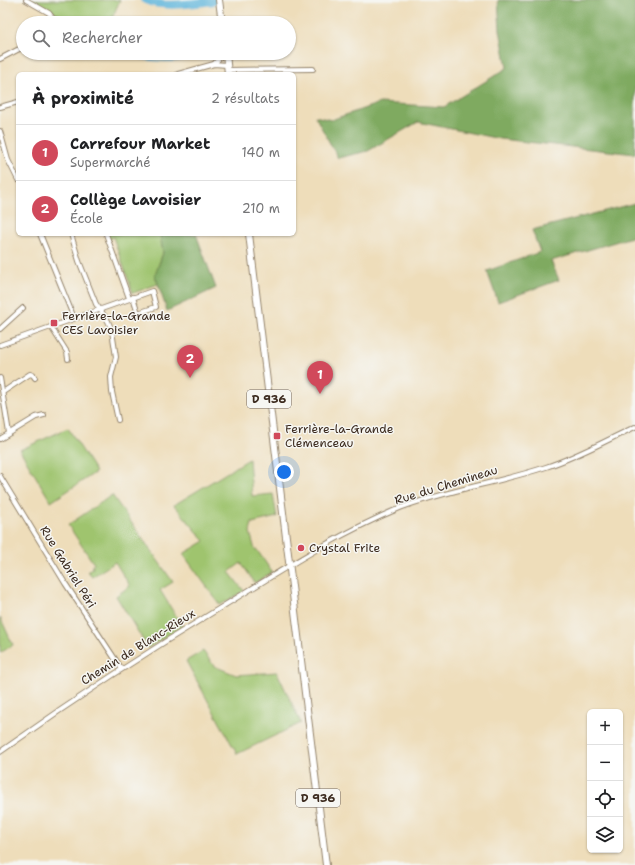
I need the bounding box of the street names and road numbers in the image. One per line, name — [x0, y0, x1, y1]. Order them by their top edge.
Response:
road number: D 936 — [247, 390, 291, 408]
street label: Rue du Chemineau — [392, 462, 500, 508]
street label: Rue Gabriel Péri — [36, 523, 100, 611]
street label: Chemin de Blanc-Rieux — [78, 605, 198, 689]
road number: D 936 — [296, 789, 340, 807]

